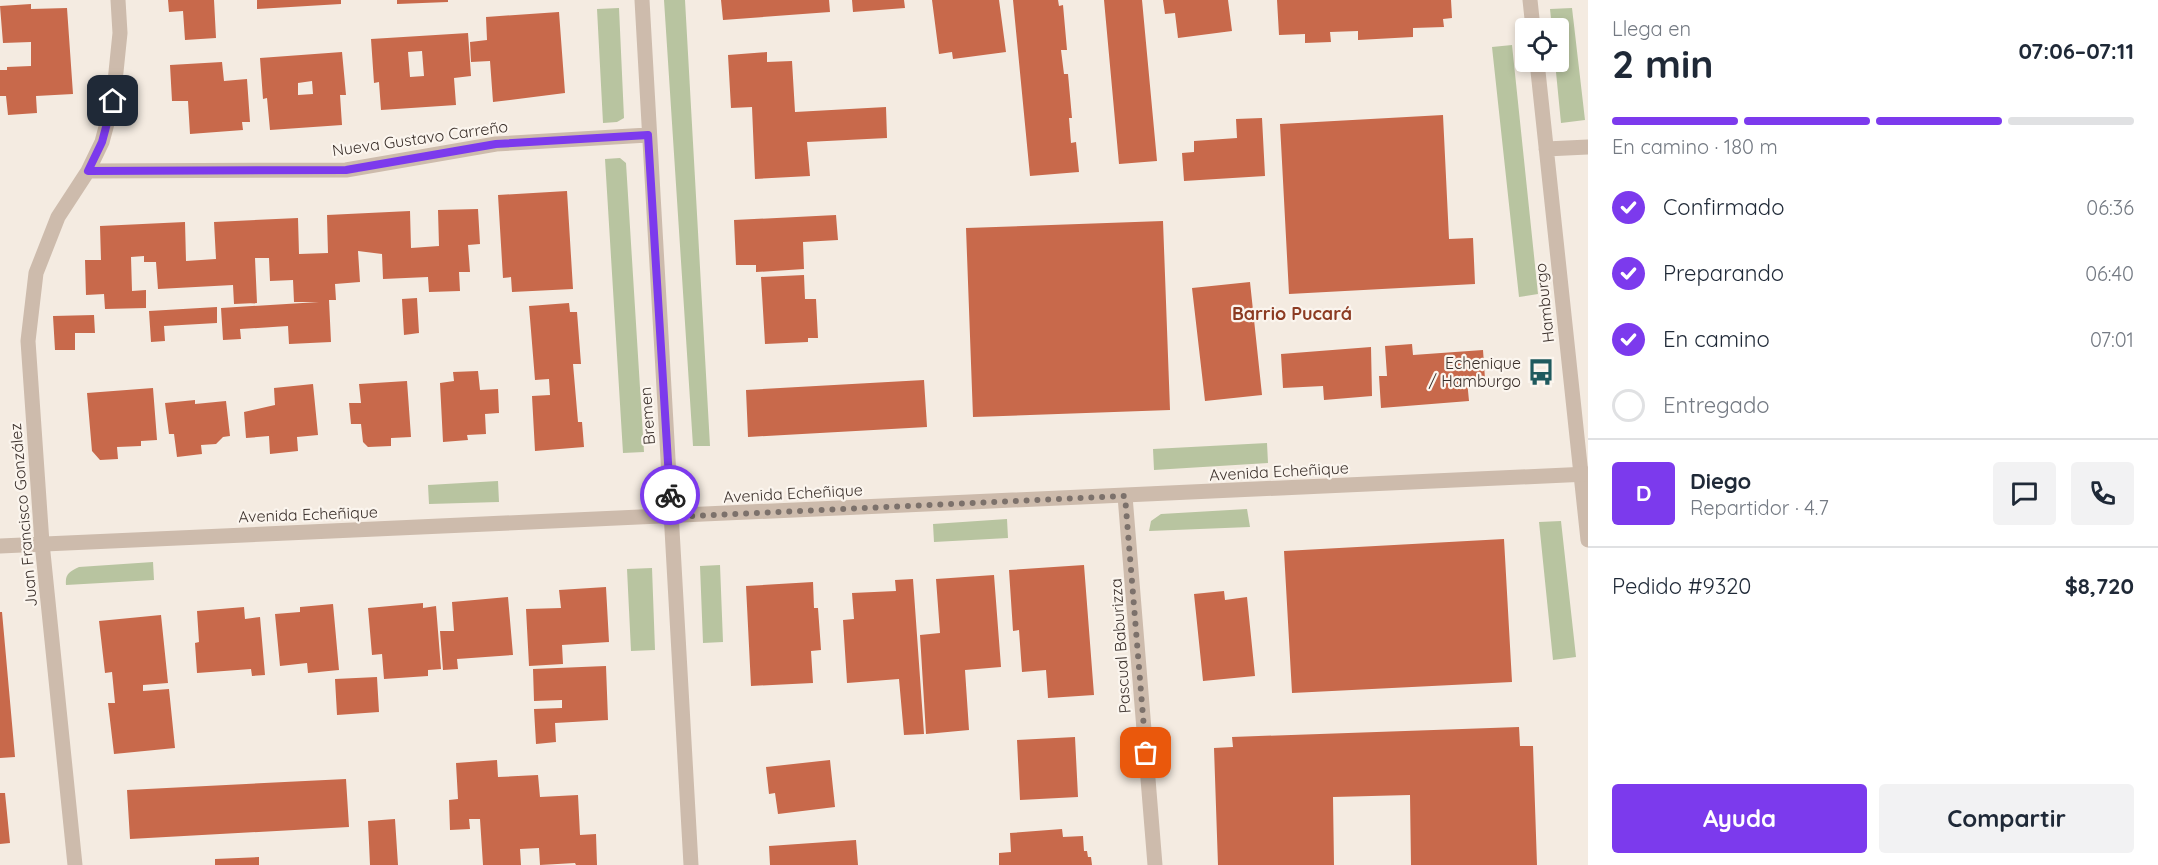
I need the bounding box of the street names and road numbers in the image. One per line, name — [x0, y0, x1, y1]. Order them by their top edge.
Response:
street label: Nueva Gustavo Carreño — [331, 116, 509, 160]
street label: Hamburgo — [1530, 262, 1558, 344]
street label: Bremen — [635, 386, 659, 446]
street label: Juan Francisco González — [5, 422, 41, 608]
street label: Avenida Echeñique — [1209, 457, 1349, 485]
street label: Avenida Echeñique — [723, 479, 863, 507]
street label: Avenida Echeñique — [238, 502, 378, 526]
street label: Pascual Baburizza — [1105, 578, 1135, 714]

